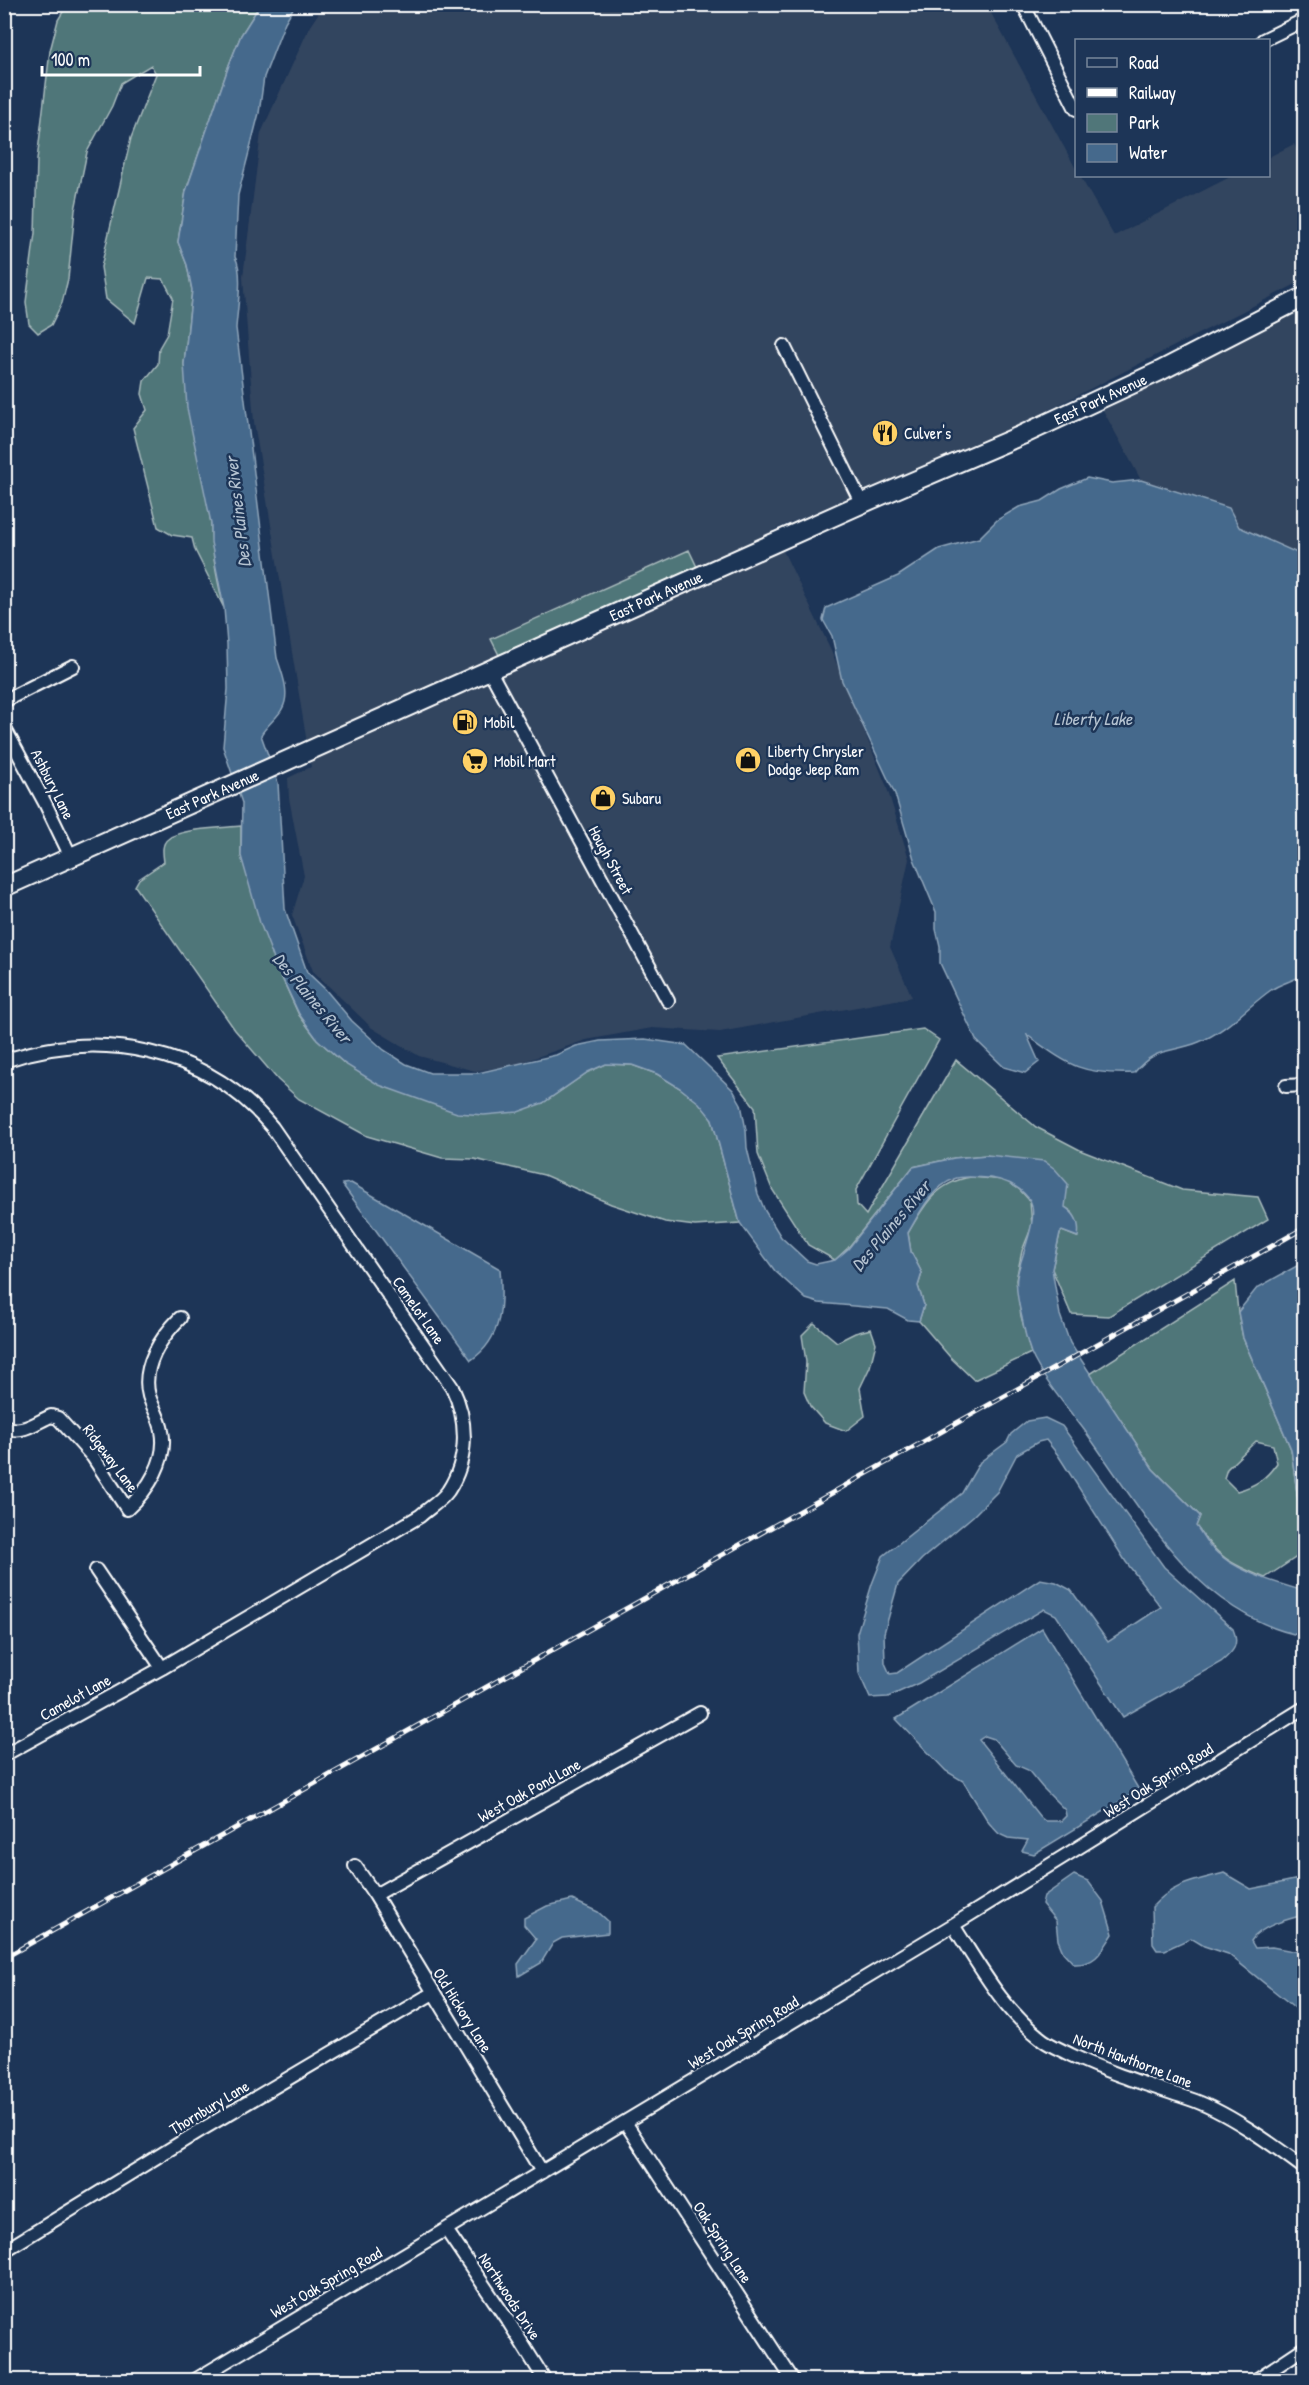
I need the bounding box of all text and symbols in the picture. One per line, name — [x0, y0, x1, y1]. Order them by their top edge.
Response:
scale bar — [42, 39, 200, 77]
legend — [1075, 39, 1270, 177]
text: 100 m — [51, 47, 90, 72]
text: Road — [1129, 50, 1159, 75]
text: Railway — [1129, 80, 1176, 105]
text: Park — [1129, 110, 1160, 135]
text: Water — [1129, 140, 1167, 165]
street label: East Park Avenue — [1050, 368, 1151, 430]
restaurant icon: Culver's — [870, 418, 900, 448]
place label: Culver's — [904, 422, 951, 444]
water label: Des Plaines River — [218, 453, 257, 569]
street label: East Park Avenue — [606, 565, 706, 626]
water label: Liberty Lake — [1054, 706, 1133, 731]
fuel station icon: Mobil — [450, 707, 480, 737]
place label: Mobil — [484, 711, 515, 733]
place label: Liberty Chrysler Dodge Jeep Ram — [768, 740, 864, 780]
street label: Ashbury Lane — [26, 745, 80, 823]
shop icon: Liberty Chrysler Dodge Jeep Ram — [733, 745, 763, 775]
supermarket icon: Mobil Mart — [460, 746, 490, 776]
place label: Mobil Mart — [494, 750, 556, 772]
street label: East Park Avenue — [162, 763, 263, 824]
shop icon: Subaru — [588, 783, 618, 813]
place label: Subaru — [622, 787, 662, 809]
street label: Hough Street — [584, 822, 639, 899]
water label: Des Plaines River — [267, 947, 359, 1050]
water label: Des Plaines River — [845, 1173, 937, 1276]
street label: Camelot Lane — [388, 1272, 451, 1349]
street label: Ridgeway Lane — [78, 1419, 144, 1497]
street label: Camelot Lane — [36, 1668, 115, 1726]
street label: West Oak Spring Road — [1099, 1737, 1217, 1823]
street label: West Oak Pond Lane — [474, 1752, 585, 1827]
street label: Old Hickory Lane — [428, 1964, 498, 2057]
street label: West Oak Spring Road — [684, 1990, 802, 2074]
street label: North Hawthorne Lane — [1070, 2027, 1196, 2093]
street label: Thornbury Lane — [165, 2074, 254, 2139]
street label: Oak Spring Lane — [688, 2197, 758, 2288]
street label: West Oak Spring Road — [266, 2241, 386, 2323]
street label: Northwoods Drive — [474, 2248, 547, 2344]

